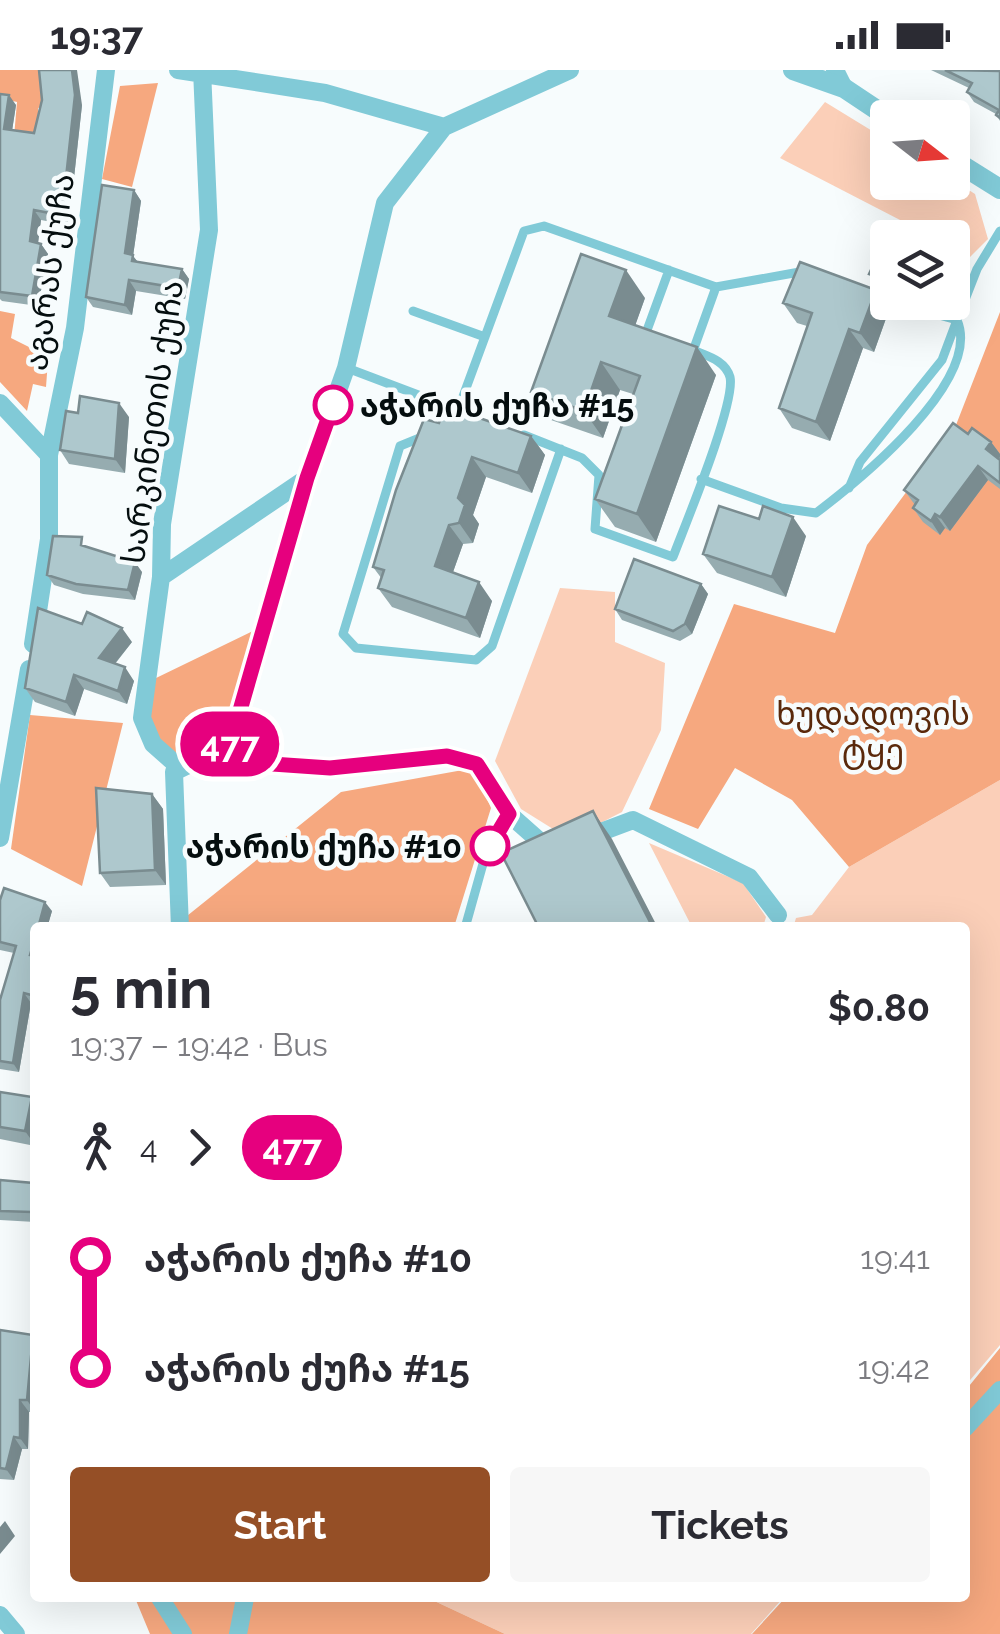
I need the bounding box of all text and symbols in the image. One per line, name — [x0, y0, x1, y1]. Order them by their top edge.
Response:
text: 19:37 — [50, 13, 143, 58]
north arrow — [870, 100, 970, 200]
map controls — [870, 100, 970, 320]
street label: აგარას ქუჩა — [17, 171, 82, 373]
button: layers — [870, 220, 970, 320]
street label: სარკინეთის ქუჩა — [114, 278, 191, 566]
marker: აჭარის ქუჩა #15 — [314, 386, 352, 424]
place label: აჭარის ქუჩა #15 — [360, 387, 634, 425]
park label: ხუდადოვის ტყე — [776, 695, 970, 770]
line badge: 477 — [172, 712, 288, 776]
text: 477 — [200, 724, 260, 765]
marker: აჭარის ქუჩა #10 — [471, 827, 509, 865]
place label: აჭარის ქუჩა #10 — [186, 828, 462, 866]
text: 5 min — [70, 956, 212, 1021]
text: $0.80 — [828, 985, 930, 1030]
text: 19:37 – 19:42 · Bus — [70, 1026, 328, 1063]
icon: walk — [70, 1120, 125, 1175]
icon: forward — [172, 1120, 227, 1175]
text: 477 — [262, 1127, 322, 1168]
text: 4 — [140, 1129, 157, 1166]
text: აჭარის ქუჩა #10 — [144, 1236, 472, 1281]
text: 19:41 — [860, 1239, 930, 1276]
text: აჭარის ქუჩა #15 — [144, 1346, 470, 1391]
text: 19:42 — [857, 1349, 930, 1386]
button: Start — [70, 1467, 490, 1582]
button: Tickets — [510, 1467, 930, 1582]

